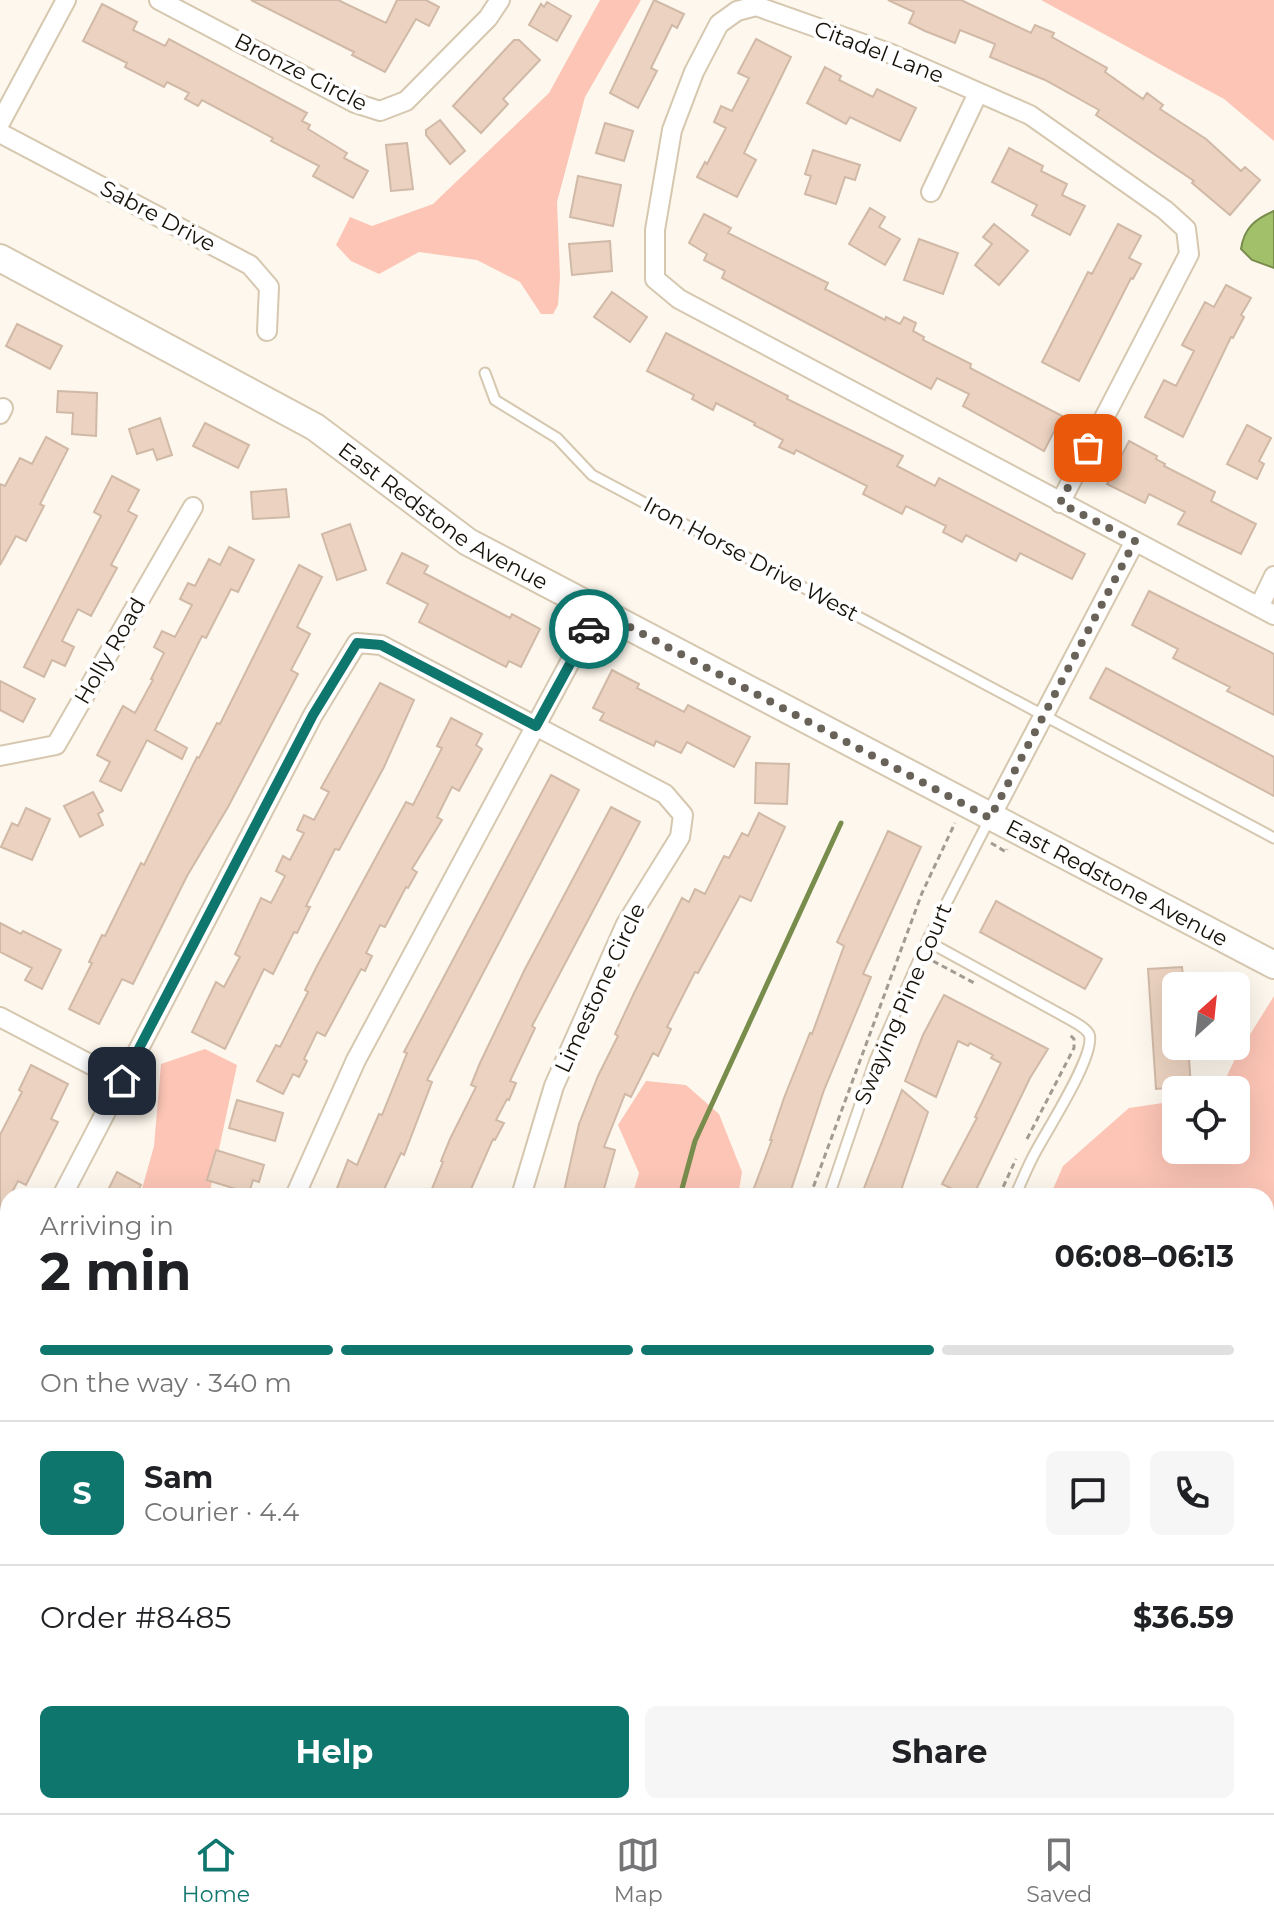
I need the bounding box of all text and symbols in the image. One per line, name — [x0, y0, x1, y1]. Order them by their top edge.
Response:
street label: Citadel Lane — [810, 15, 948, 89]
street label: Bronze Circle — [230, 27, 372, 117]
street label: Sabre Drive — [96, 174, 220, 258]
pin — [1054, 414, 1122, 482]
icon: bag — [1066, 426, 1110, 470]
street label: East Redstone Avenue — [333, 436, 553, 595]
street label: Iron Horse Drive West — [639, 491, 863, 627]
courier — [549, 589, 629, 669]
street label: Holly Road — [69, 593, 151, 709]
icon: car — [567, 607, 611, 651]
street label: East Redstone Avenue — [1001, 813, 1233, 952]
street label: Limestone Circle — [549, 899, 651, 1077]
street label: Swaying Pine Court — [848, 899, 958, 1109]
north arrow — [1162, 972, 1250, 1060]
map controls — [1162, 972, 1250, 1164]
pin — [88, 1047, 156, 1115]
icon: home — [100, 1059, 144, 1103]
button: locate — [1162, 1076, 1250, 1164]
text: Arriving in — [40, 1210, 174, 1242]
text: 06:08–06:13 — [1055, 1238, 1234, 1275]
text: 2 min — [40, 1240, 192, 1303]
text: On the way · 340 m — [40, 1367, 292, 1399]
button: chat — [1046, 1451, 1130, 1535]
button: phone — [1150, 1451, 1234, 1535]
text: Sam — [144, 1459, 213, 1496]
text: S — [72, 1475, 92, 1512]
text: Courier · 4.4 — [144, 1496, 299, 1528]
text: Order #8485 — [40, 1599, 231, 1636]
text: $36.59 — [1133, 1599, 1234, 1636]
button: Help — [40, 1706, 629, 1798]
button: Share — [645, 1706, 1234, 1798]
tab: Home — [182, 1833, 250, 1908]
tab: Map — [614, 1833, 663, 1908]
tab: Saved — [1026, 1833, 1092, 1908]

